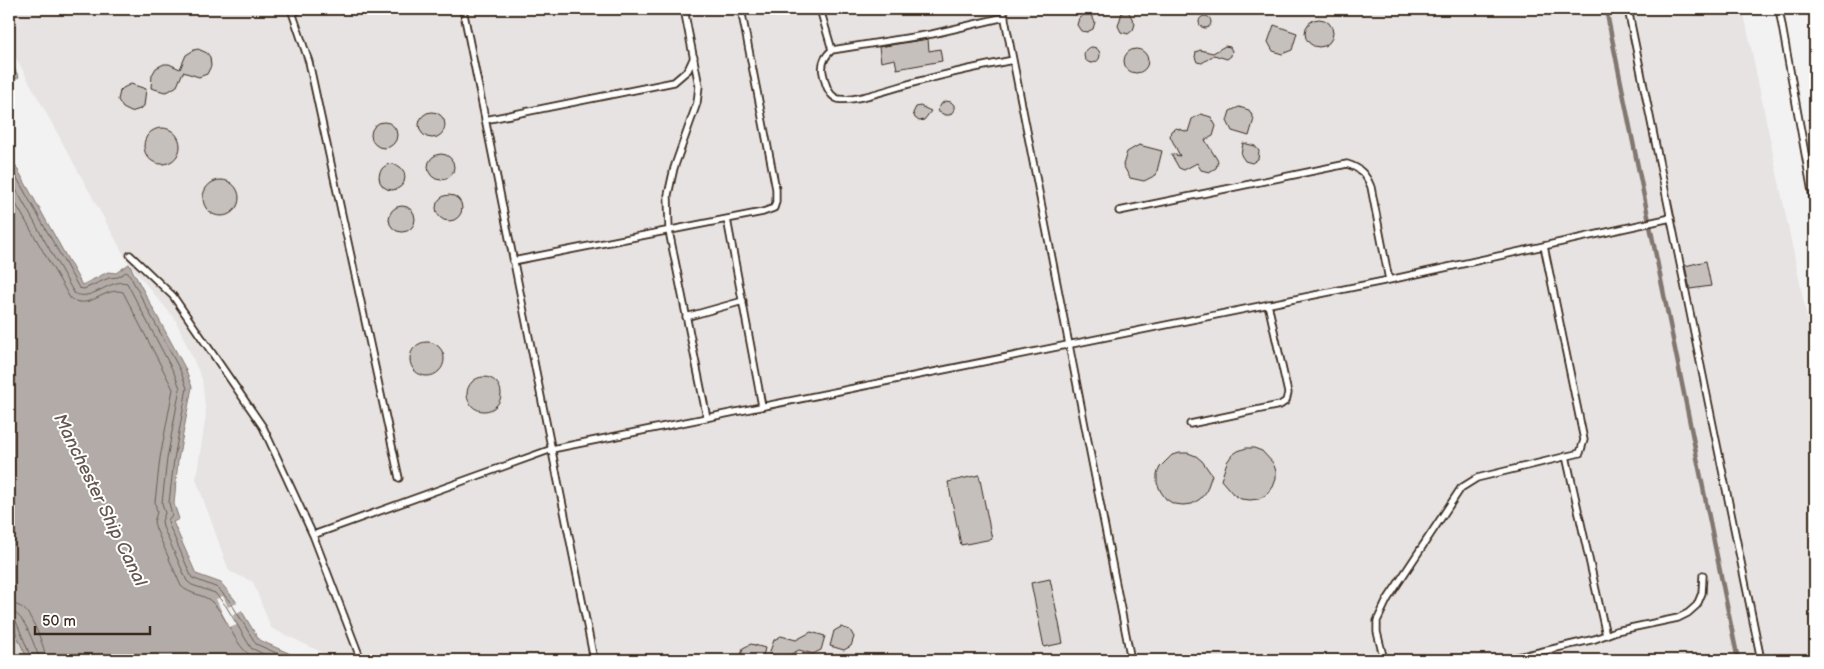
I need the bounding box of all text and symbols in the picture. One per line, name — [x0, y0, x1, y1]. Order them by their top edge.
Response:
water label: Manchester Ship Canal — [49, 410, 151, 590]
scale bar — [35, 604, 150, 636]
text: 50 m — [42, 612, 76, 631]

